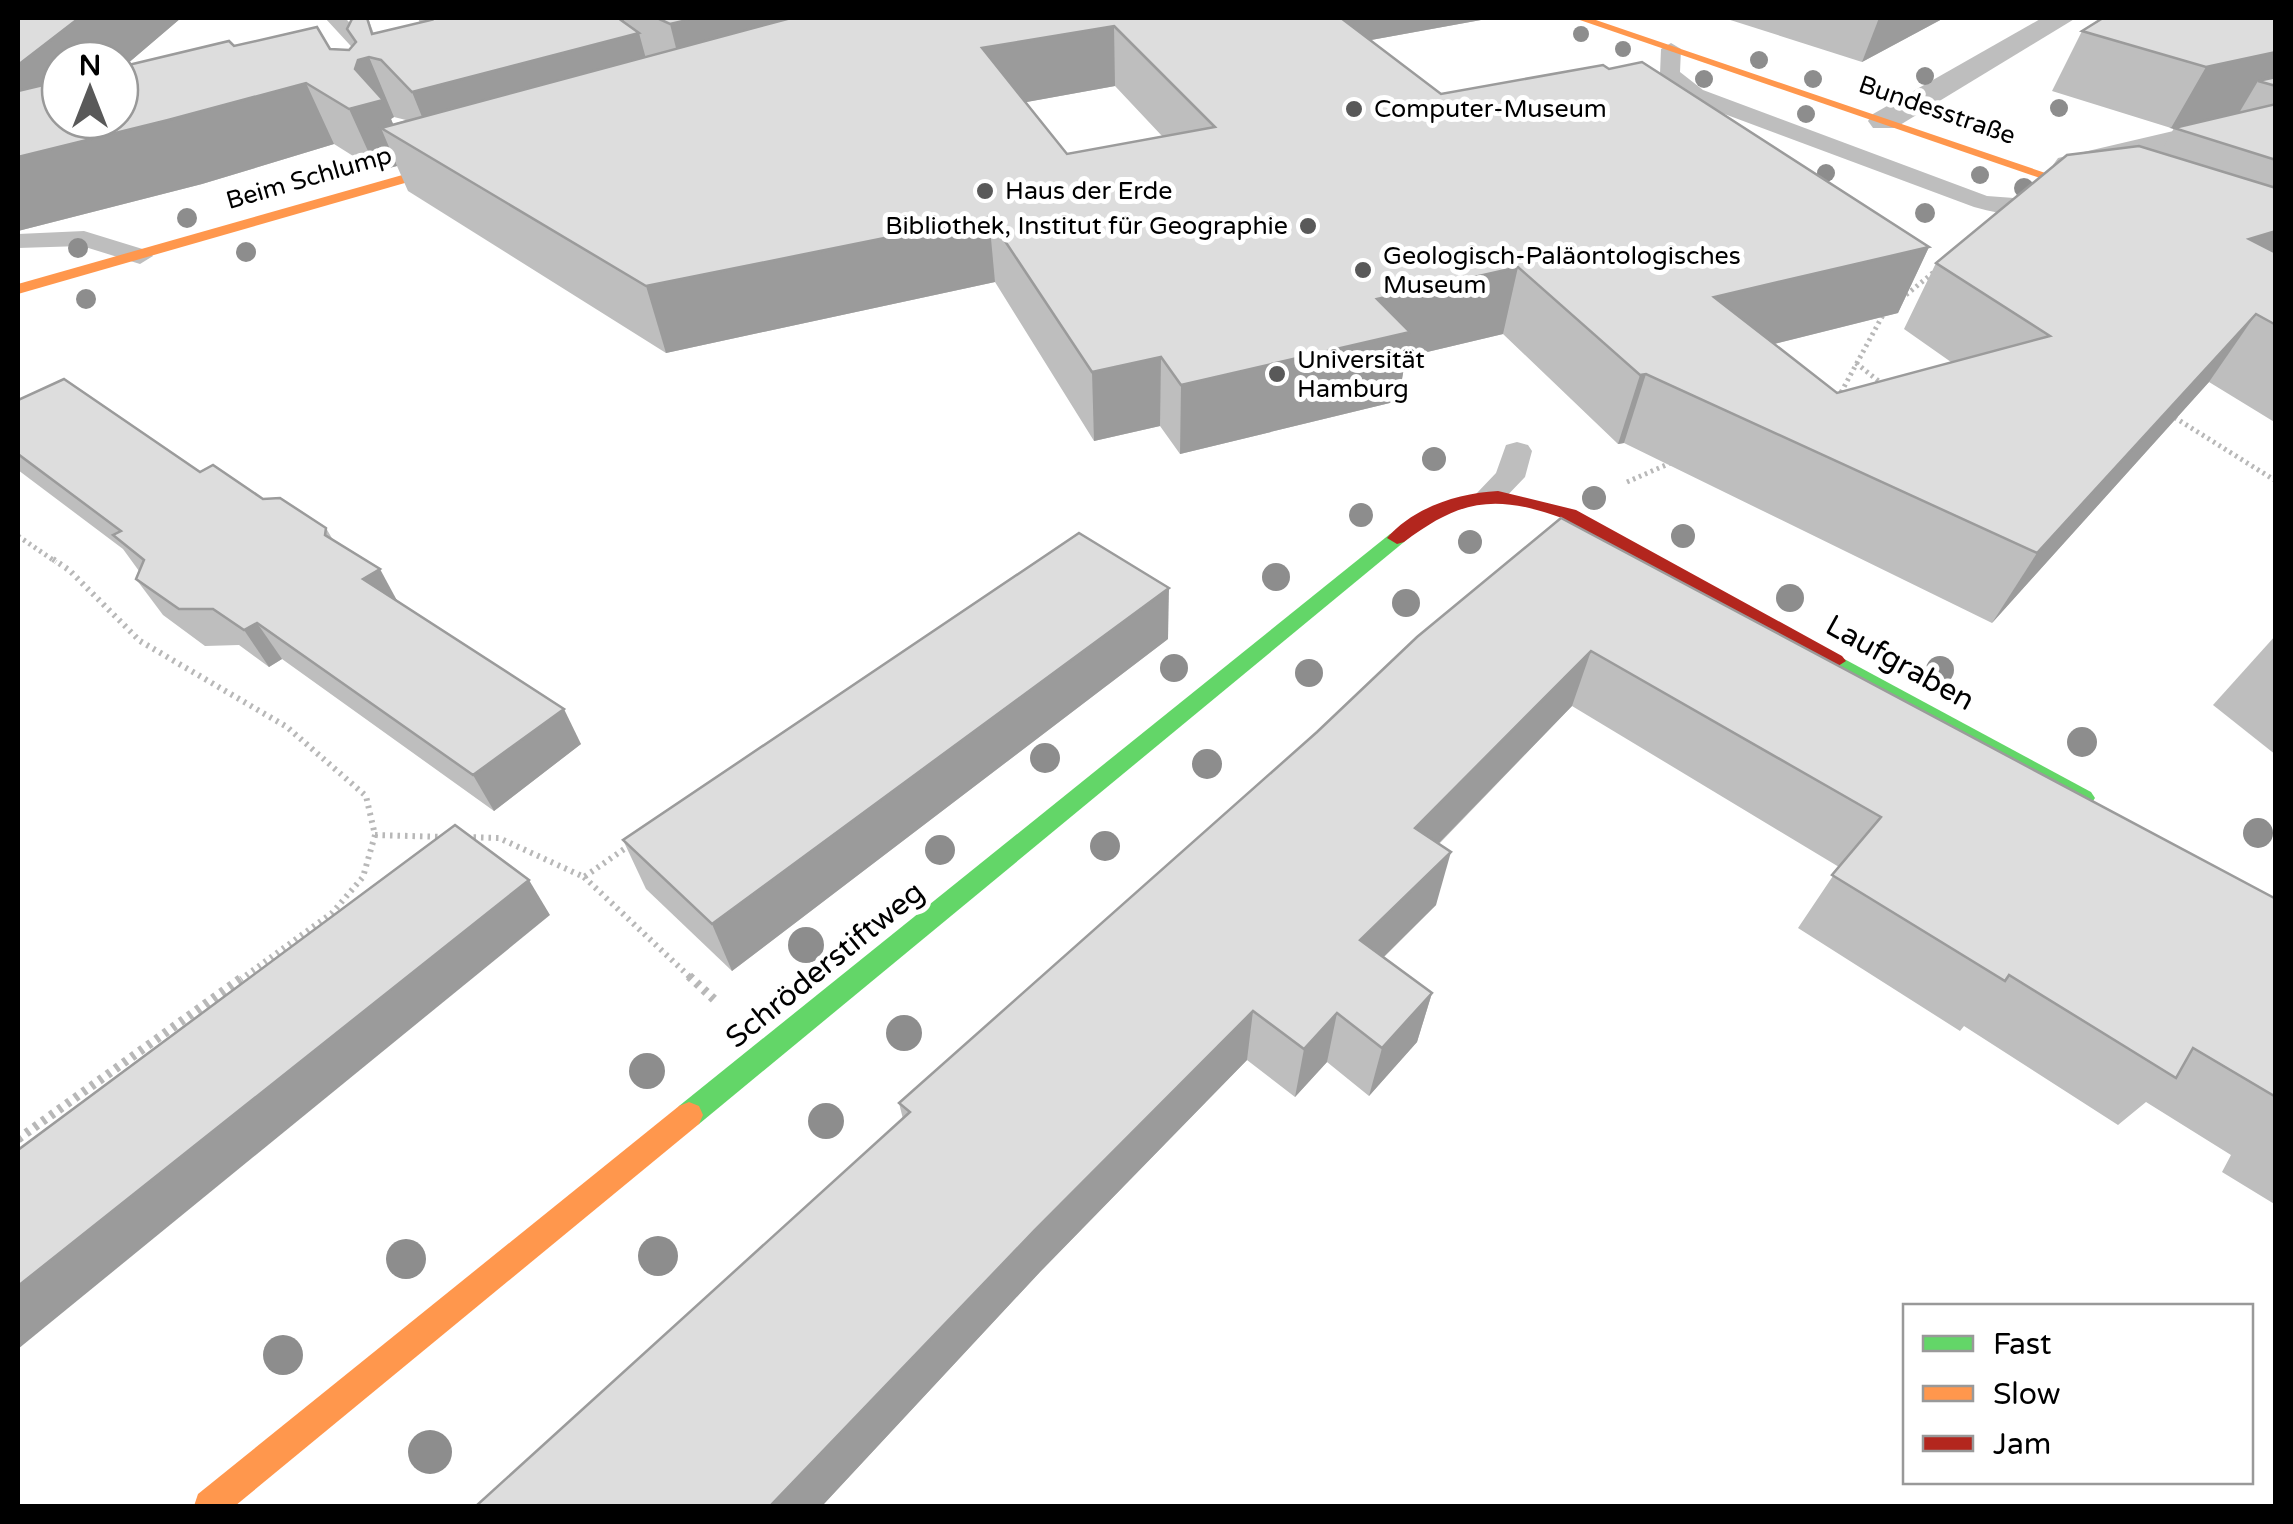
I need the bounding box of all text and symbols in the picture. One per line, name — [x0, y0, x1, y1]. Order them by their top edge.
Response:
north arrow — [40, 40, 140, 140]
text: N — [79, 49, 101, 83]
street label: Bundesstraße — [1855, 69, 2019, 151]
place label: Computer-Museum — [1374, 94, 1607, 124]
marker: Computer-Museum — [1343, 98, 1365, 120]
street label: Beim Schlump — [223, 140, 395, 216]
place label: Haus der Erde — [1005, 176, 1172, 206]
marker: Haus der Erde — [974, 180, 996, 202]
place label: Bibliothek, Institut für Geographie — [885, 211, 1288, 241]
marker: Bibliothek, Institut für Geographie — [1297, 215, 1319, 237]
place label: Geologisch-Paläontologisches Museum — [1383, 241, 1741, 300]
marker: Geologisch-Paläontologisches Museum — [1352, 259, 1374, 281]
place label: Universität Hamburg — [1297, 345, 1425, 404]
marker: Universität Hamburg — [1266, 363, 1288, 385]
street label: Laufgraben — [1819, 607, 1981, 719]
street label: Schröderstiftweg — [718, 874, 932, 1056]
legend — [1903, 1304, 2253, 1484]
text: Fast — [1993, 1326, 2052, 1363]
text: Slow — [1993, 1376, 2061, 1413]
text: Jam — [1993, 1426, 2051, 1463]

